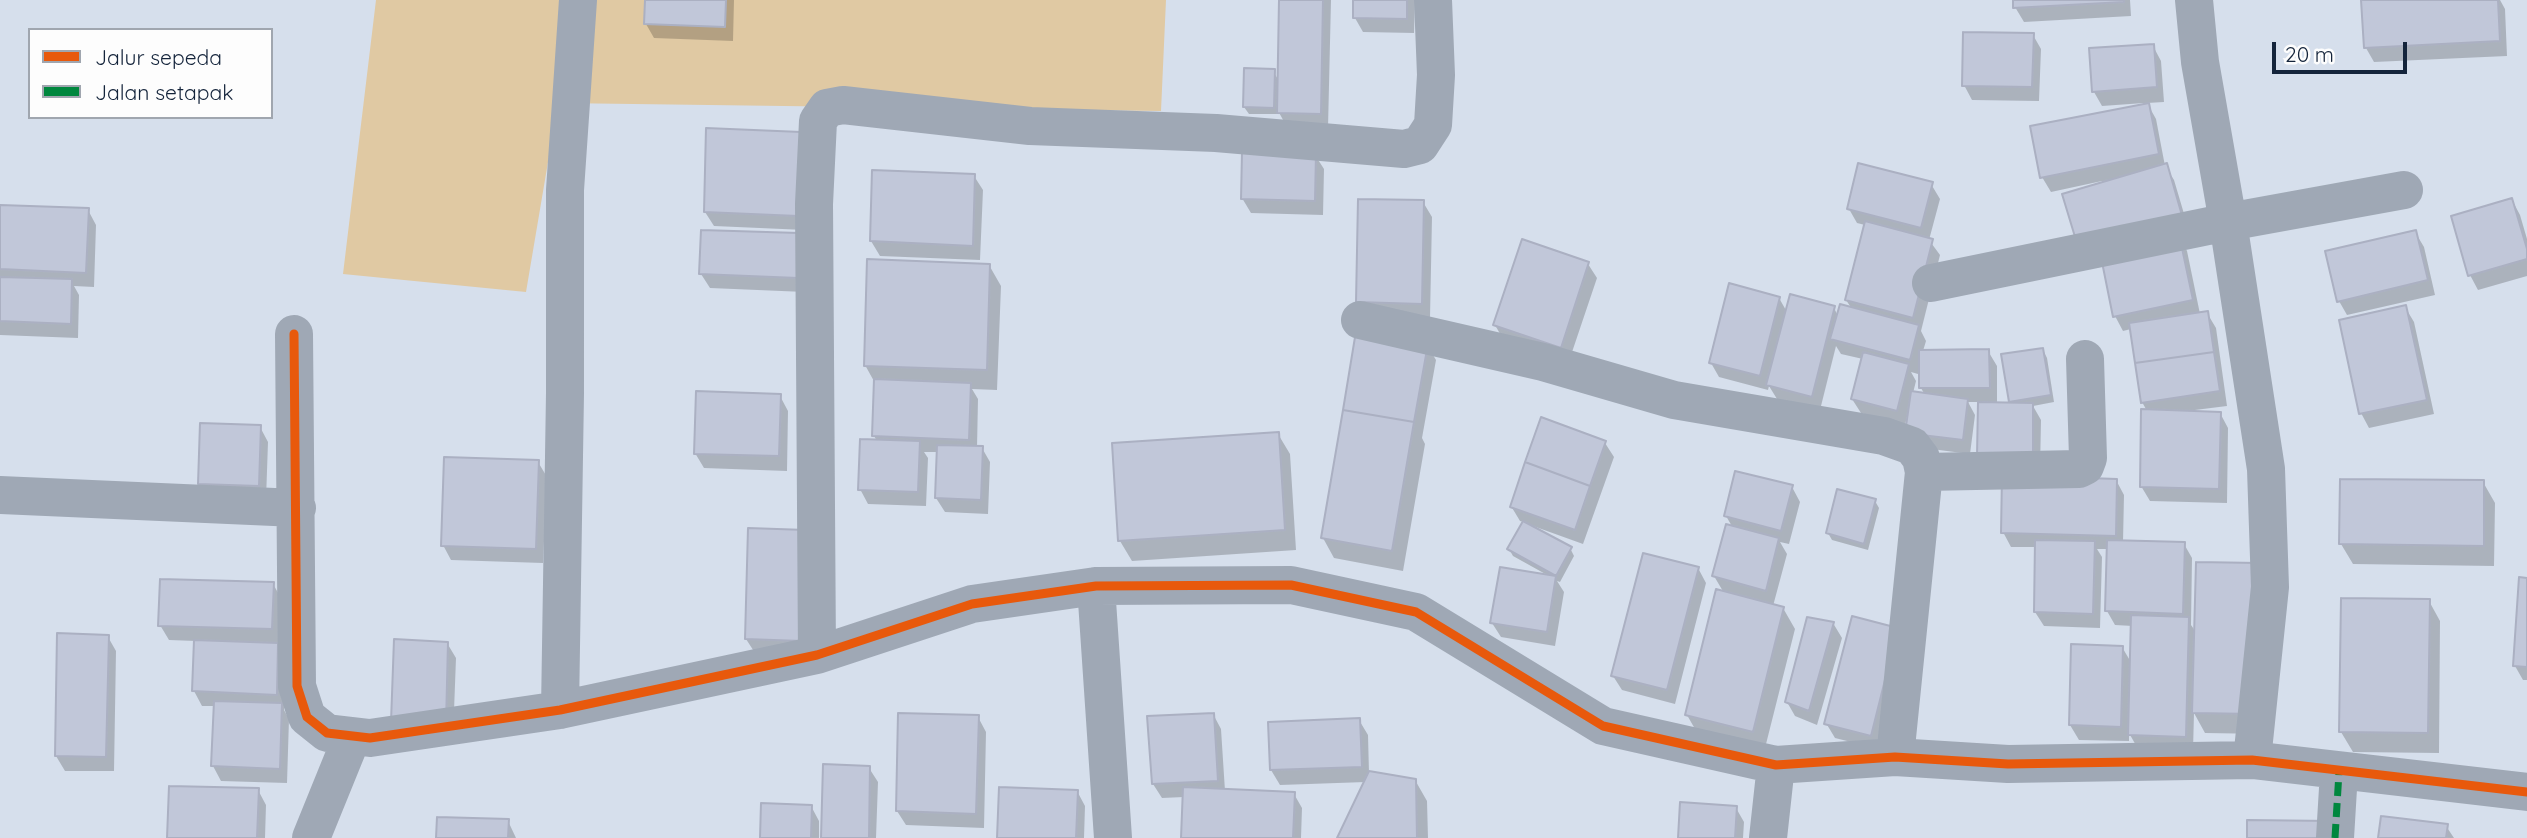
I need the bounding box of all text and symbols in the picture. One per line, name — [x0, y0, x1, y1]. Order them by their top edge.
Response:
legend — [28, 28, 273, 119]
scale bar — [2275, 28, 2410, 72]
text: 20 m — [2285, 41, 2334, 67]
text: Jalur sepeda — [95, 44, 222, 70]
text: Jalan setapak — [95, 79, 233, 105]

